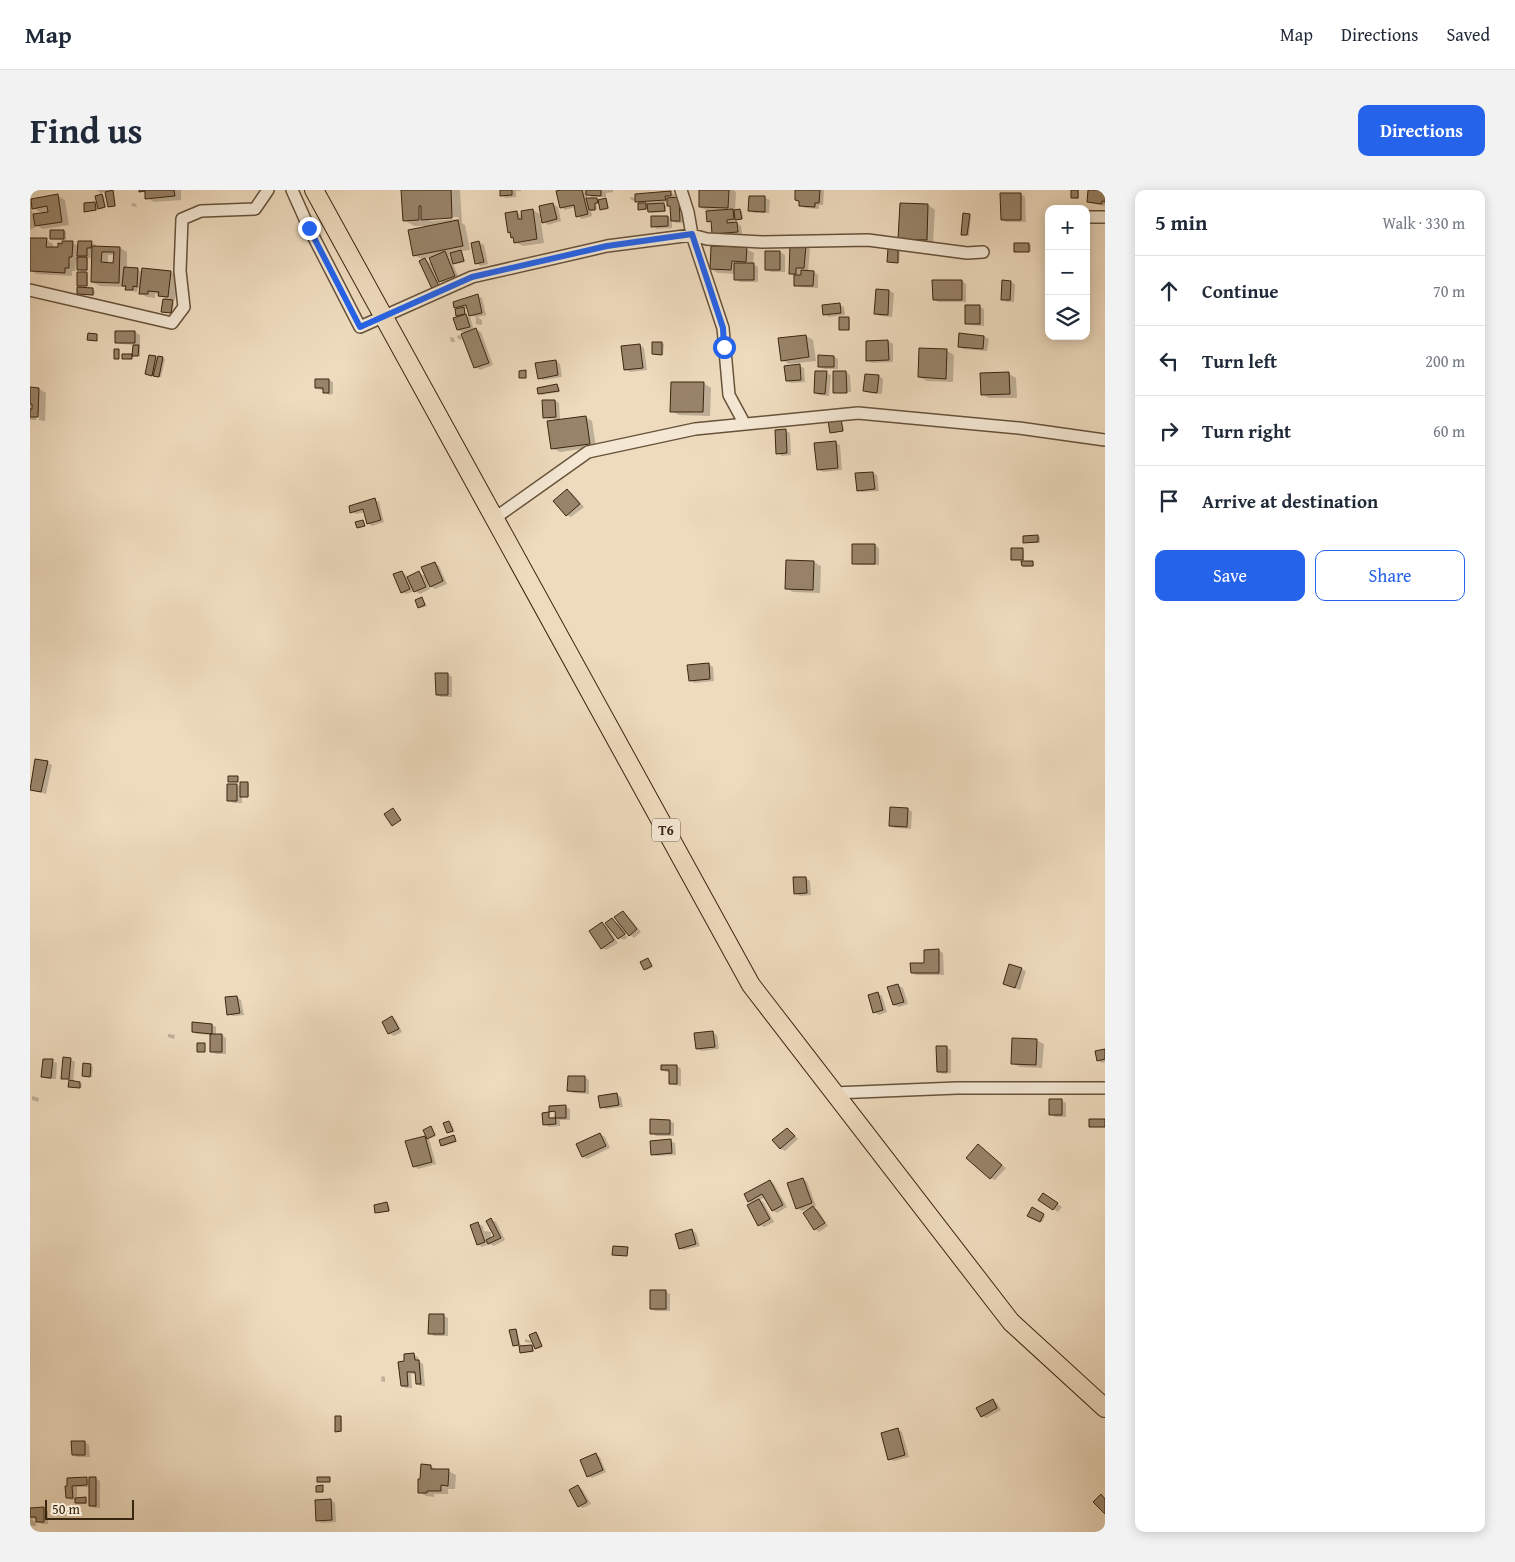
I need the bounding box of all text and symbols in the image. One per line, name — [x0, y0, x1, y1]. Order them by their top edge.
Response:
text: Map — [25, 17, 72, 52]
text: Map — [1280, 21, 1313, 48]
text: Directions — [1341, 21, 1418, 48]
text: Saved — [1446, 21, 1490, 48]
text: Find us — [30, 105, 143, 156]
button: Directions — [1358, 105, 1485, 156]
map controls — [1045, 205, 1090, 340]
button: + — [1045, 205, 1090, 250]
text: 5 min — [1155, 207, 1207, 238]
text: Walk · 330 m — [1382, 211, 1465, 235]
route end — [298, 217, 321, 240]
button: − — [1045, 250, 1090, 295]
icon: ahead — [1155, 277, 1183, 305]
text: Continue — [1202, 277, 1279, 305]
text: 70 m — [1433, 279, 1465, 303]
button: layers — [1045, 295, 1090, 340]
route start — [713, 336, 736, 359]
icon: left — [1155, 347, 1183, 375]
text: Turn left — [1202, 347, 1277, 375]
text: 200 m — [1425, 349, 1465, 373]
icon: right — [1155, 417, 1183, 445]
text: Turn right — [1202, 417, 1291, 445]
text: 60 m — [1433, 419, 1465, 443]
icon: arrive — [1155, 487, 1183, 515]
text: Arrive at destination — [1202, 487, 1378, 515]
button: Save — [1155, 550, 1305, 601]
button: Share — [1315, 550, 1465, 601]
road number: T6 — [652, 818, 680, 842]
scale bar — [45, 1497, 134, 1520]
text: 50 m — [52, 1499, 80, 1519]

